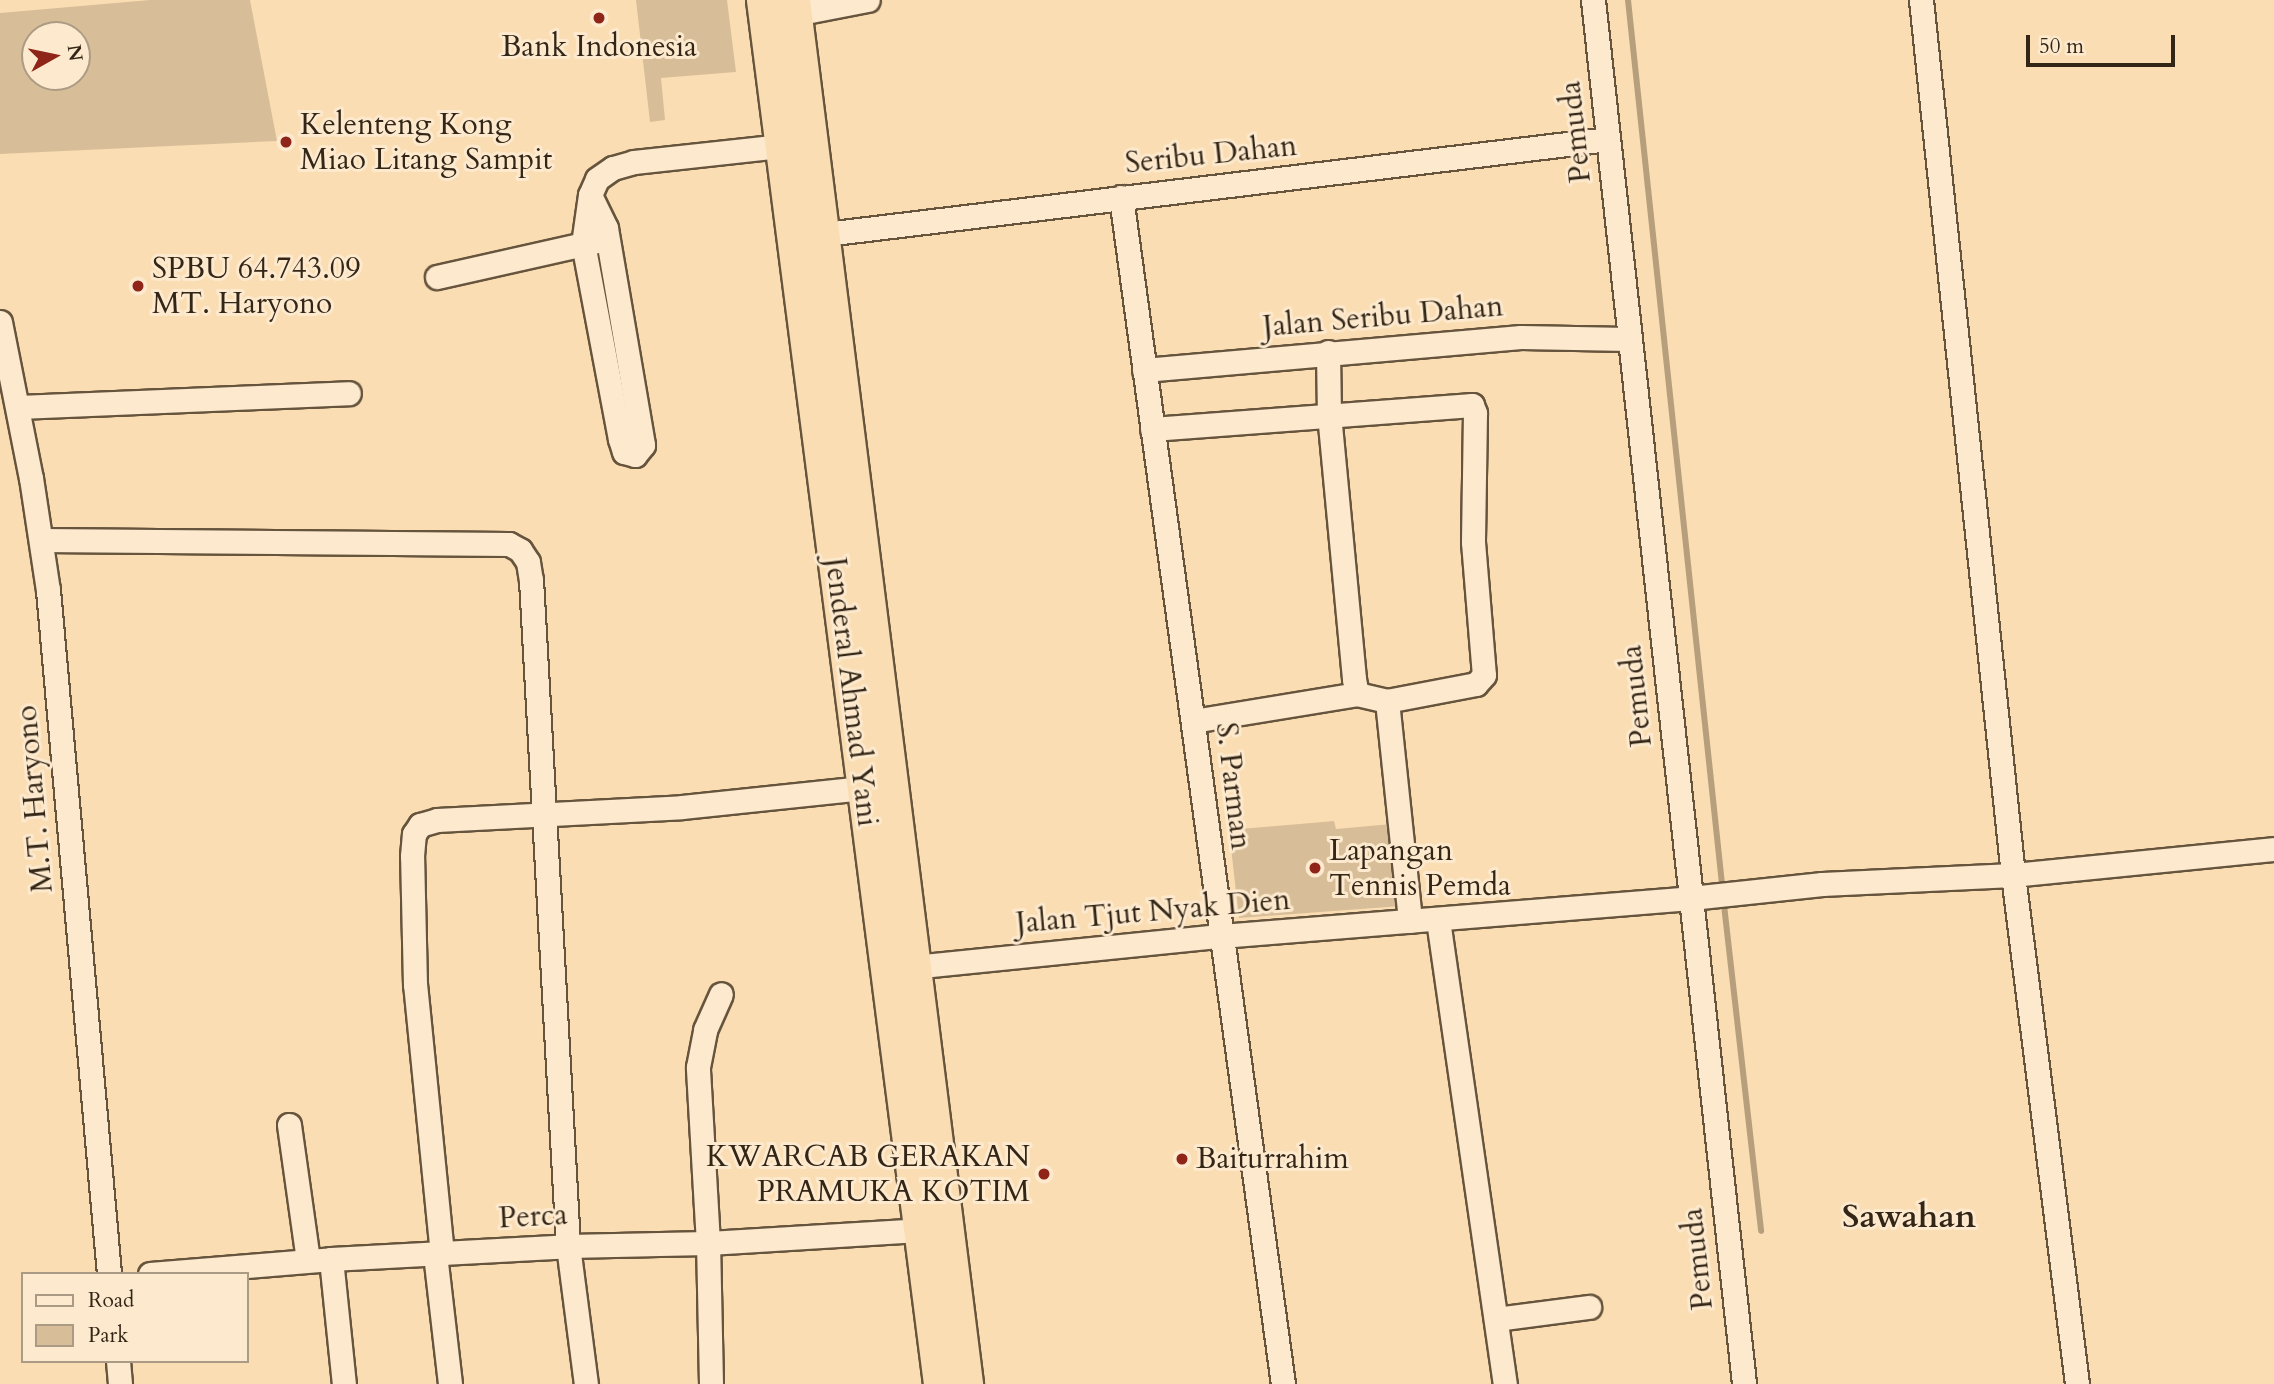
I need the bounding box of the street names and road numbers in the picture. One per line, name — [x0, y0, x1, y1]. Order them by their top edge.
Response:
street label: Pemuda — [1553, 79, 1599, 185]
street label: Seribu Dahan — [1123, 128, 1299, 182]
street label: Jalan Seribu Dahan — [1261, 289, 1505, 345]
street label: Jenderal Ahmad Yani — [817, 555, 885, 829]
street label: Pemuda — [1614, 643, 1660, 749]
street label: M.T. Haryono — [9, 704, 61, 894]
street label: S. Parman — [1207, 720, 1259, 852]
street label: Jalan Tjut Nyak Dien — [1014, 882, 1292, 942]
street label: Perca — [498, 1197, 568, 1237]
street label: Pemuda — [1675, 1206, 1721, 1312]

